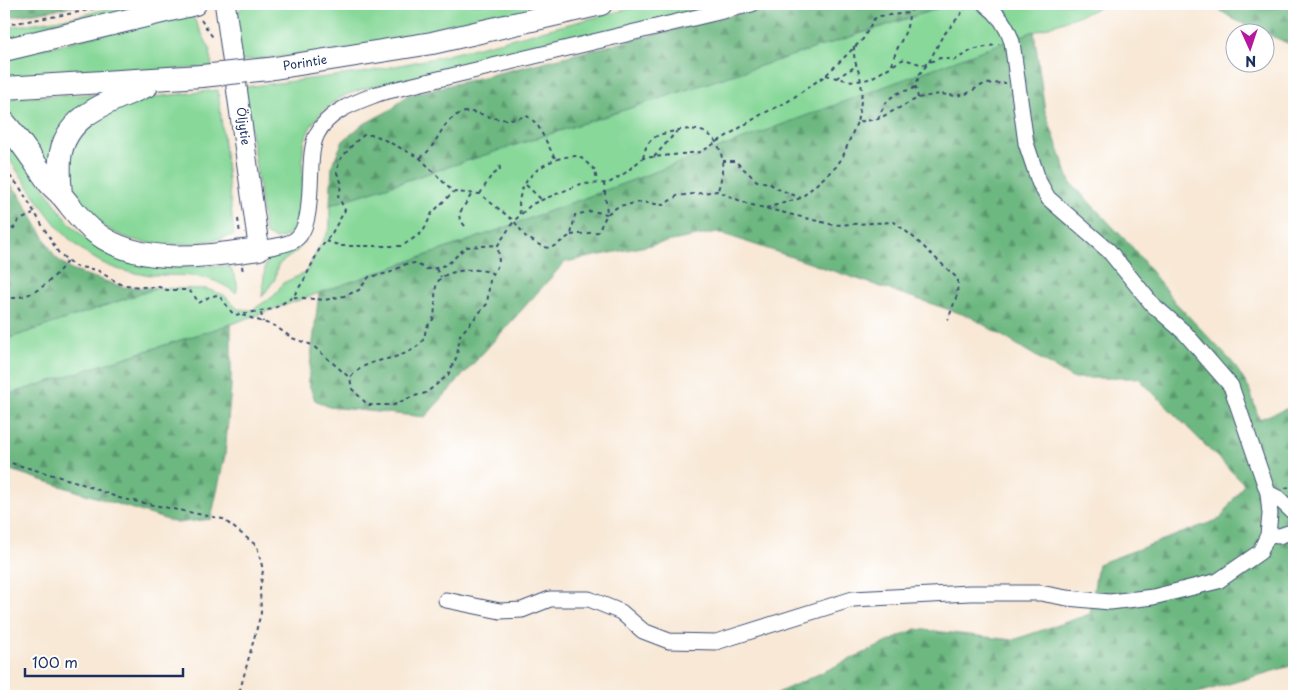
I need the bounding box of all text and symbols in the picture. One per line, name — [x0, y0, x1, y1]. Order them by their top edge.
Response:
north arrow — [1226, 22, 1276, 72]
street label: Porintie — [281, 50, 328, 74]
text: N — [1245, 51, 1257, 72]
street label: Öljytie — [232, 106, 256, 146]
scale bar — [25, 645, 182, 677]
text: 100 m — [32, 650, 78, 673]

